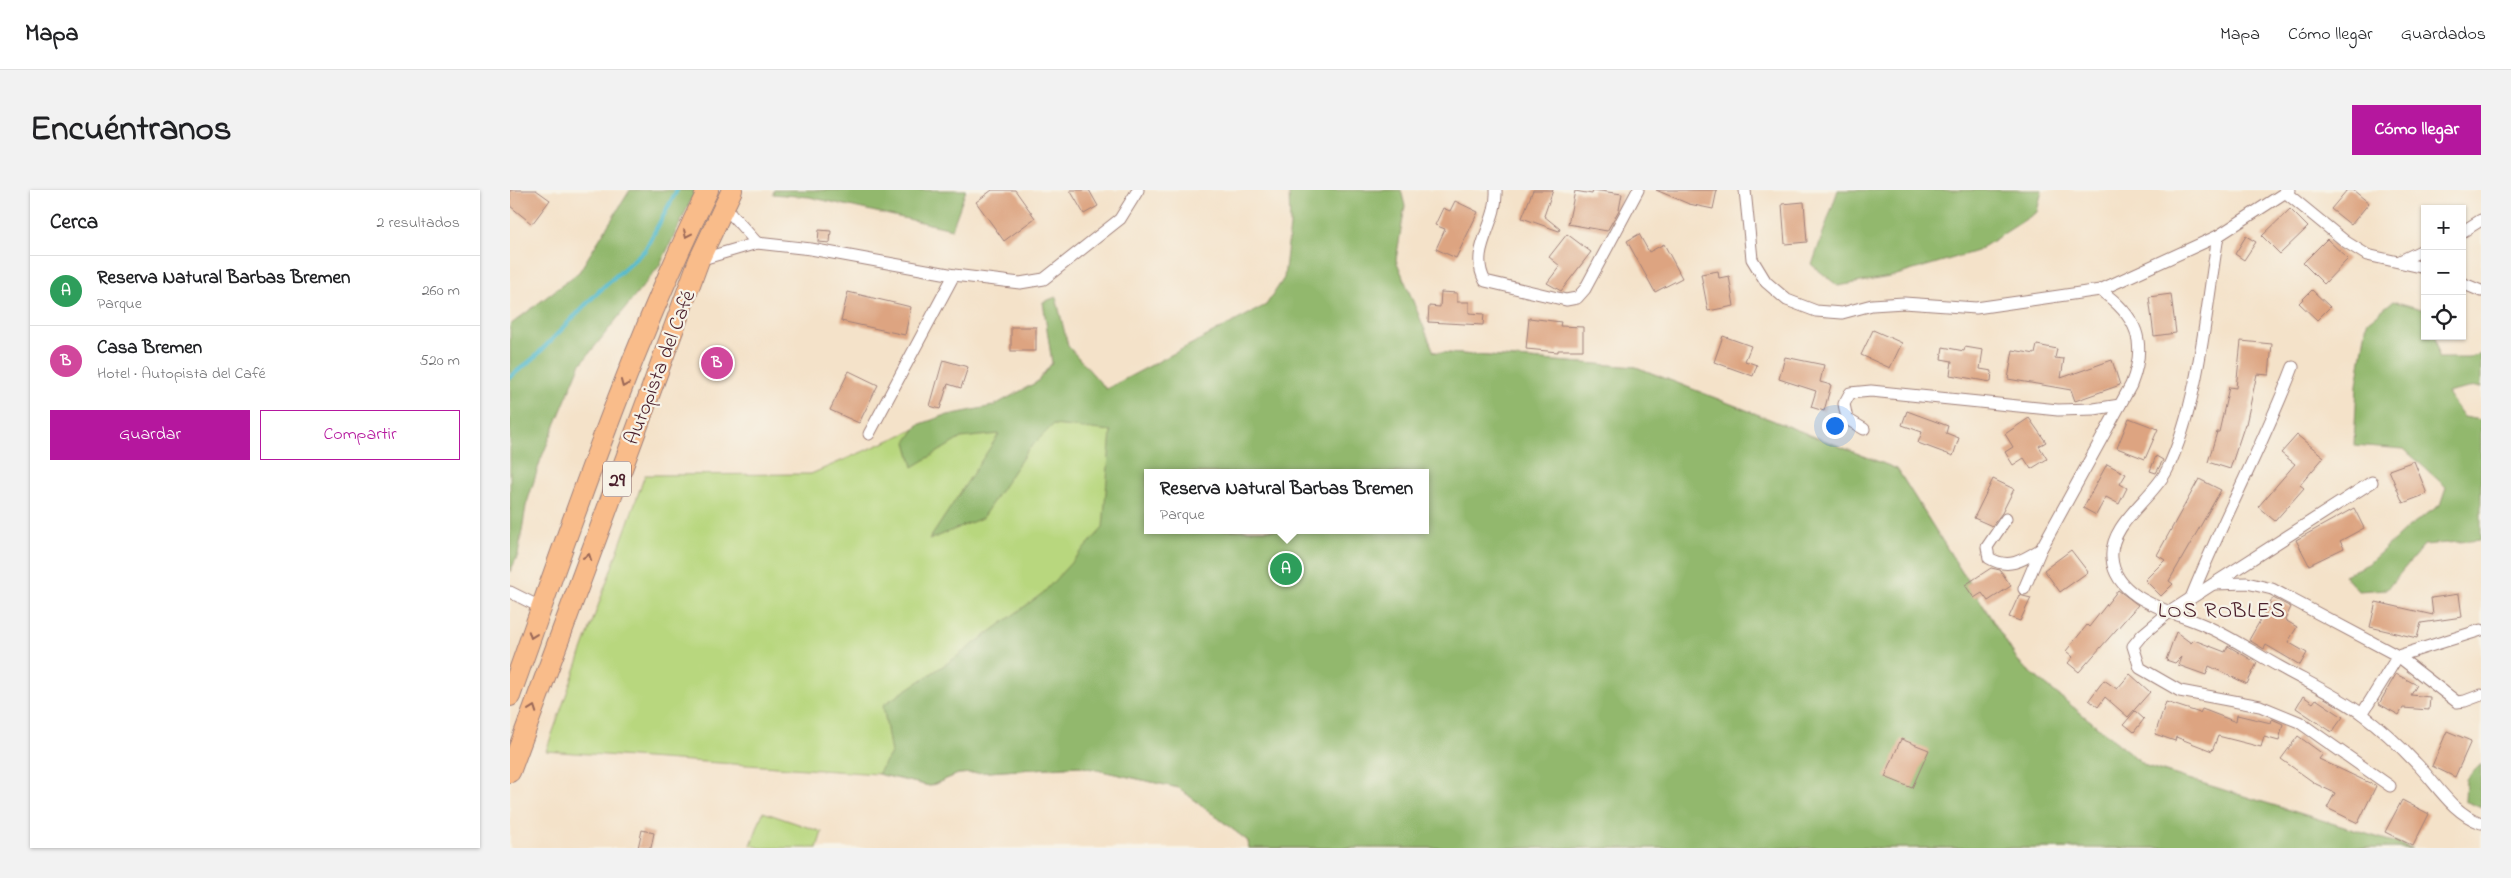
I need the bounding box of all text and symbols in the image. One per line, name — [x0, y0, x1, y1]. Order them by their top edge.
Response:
text: Mapa — [25, 17, 79, 52]
text: Mapa — [2220, 22, 2260, 48]
text: Cómo llegar — [2288, 22, 2373, 48]
text: Guardados — [2401, 22, 2486, 48]
text: Encuéntranos — [30, 105, 232, 156]
button: Cómo llegar — [2352, 105, 2481, 155]
map controls — [2421, 205, 2466, 340]
button: + — [2421, 205, 2466, 250]
text: Cerca — [50, 208, 98, 238]
text: 2 resultados — [377, 211, 460, 235]
one-way arrow — [682, 229, 693, 238]
button: − — [2421, 250, 2466, 295]
text: Reserva Natural Barbas Bremen — [97, 265, 350, 292]
text: A — [61, 279, 71, 303]
text: 260 m — [422, 279, 460, 303]
street label: Autopista del Café — [618, 286, 704, 449]
text: Parque — [97, 292, 142, 316]
button: locate — [2421, 295, 2466, 340]
text: Casa Bremen — [97, 335, 202, 362]
pin: B — [701, 344, 733, 382]
text: B — [61, 349, 71, 373]
text: 520 m — [420, 349, 460, 373]
text: Hotel · Autopista del Café — [97, 362, 266, 386]
one-way arrow — [620, 379, 630, 388]
button: Guardar — [50, 410, 250, 460]
button: Compartir — [260, 410, 460, 460]
your location — [1822, 413, 1848, 439]
road number: 29 — [603, 462, 631, 496]
popup — [1144, 469, 1429, 534]
text: Reserva Natural Barbas Bremen — [1160, 476, 1413, 503]
text: Parque — [1160, 503, 1205, 527]
pin: A — [1270, 550, 1302, 588]
one-way arrow — [582, 553, 592, 561]
district label: LOS ROBLES — [2158, 596, 2286, 628]
one-way arrow — [528, 630, 538, 639]
one-way arrow — [527, 705, 537, 714]

